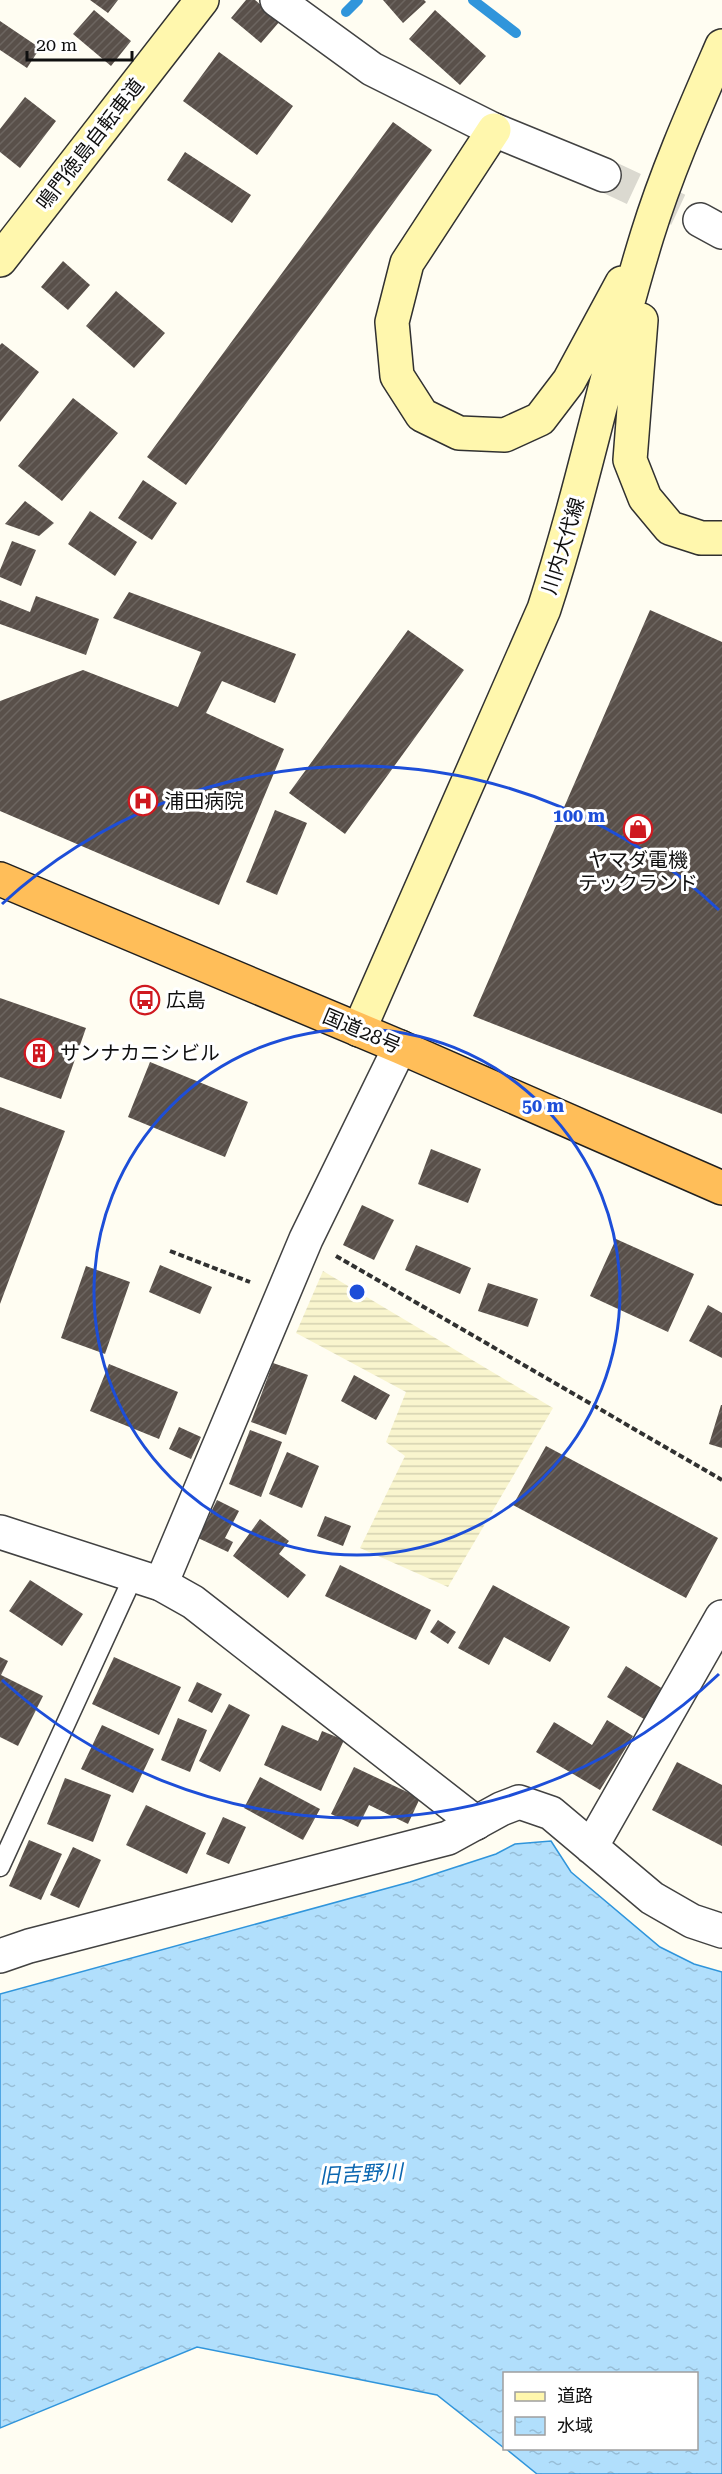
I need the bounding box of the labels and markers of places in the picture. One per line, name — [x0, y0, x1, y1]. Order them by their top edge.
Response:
hospital icon: 浦田病院 — [127, 785, 159, 817]
place label: 浦田病院 — [164, 789, 244, 813]
shop icon: ヤマダ電機 テックランド — [622, 813, 654, 845]
place label: ヤマダ電機 テックランド — [578, 848, 698, 895]
bus stop icon: 広島 — [129, 984, 161, 1016]
place label: 広島 — [166, 988, 206, 1012]
building icon: サンナカニシビル — [23, 1037, 55, 1069]
place label: サンナカニシビル — [60, 1041, 220, 1065]
centre of rings — [347, 1282, 367, 1302]

